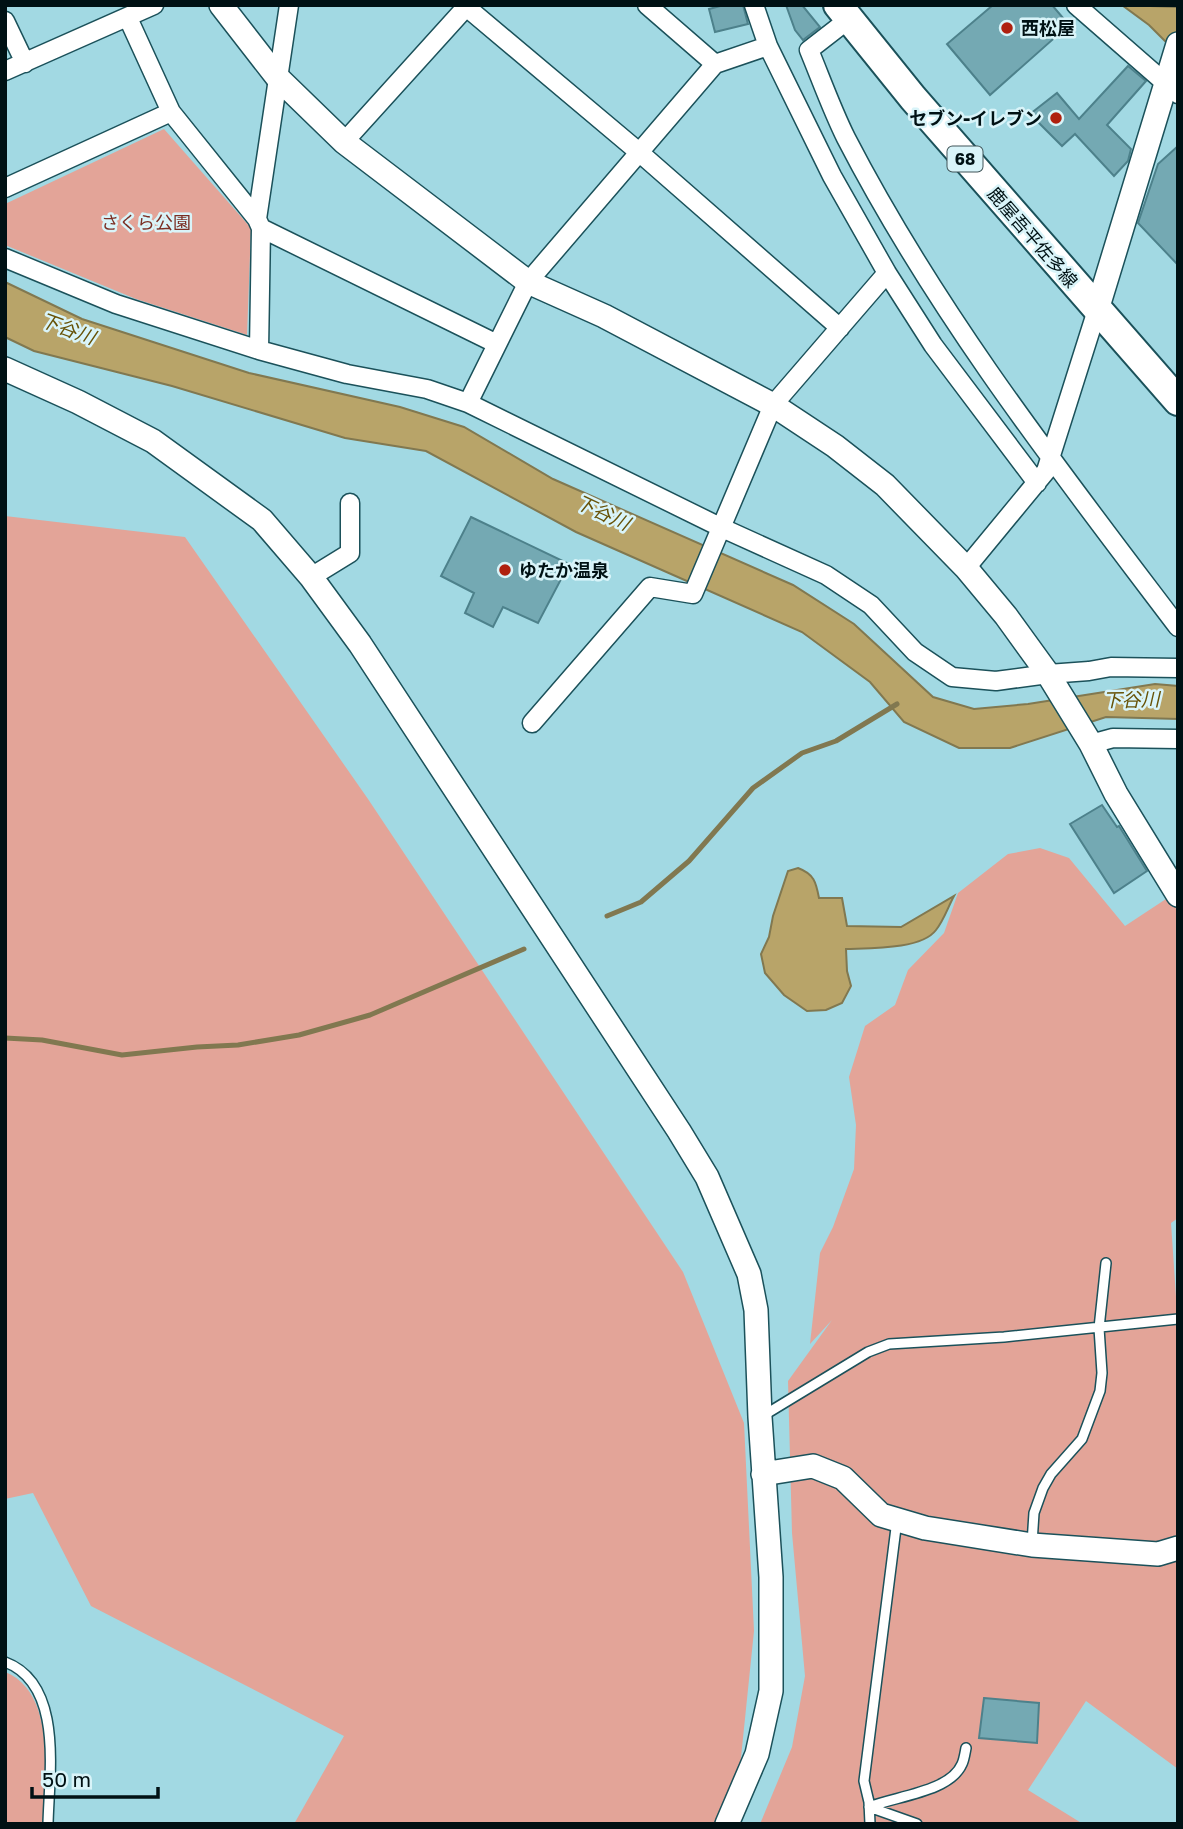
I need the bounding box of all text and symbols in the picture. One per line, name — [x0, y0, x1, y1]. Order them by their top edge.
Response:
place label: 西松屋 — [1021, 17, 1075, 39]
marker: 西松屋 — [999, 20, 1015, 36]
place label: セブン-イレブン — [909, 107, 1042, 129]
marker: セブン-イレブン — [1048, 110, 1064, 126]
road number: 68 — [948, 146, 982, 172]
street label: 鹿屋吾平佐多線 — [983, 182, 1083, 292]
park label: さくら公園 — [101, 211, 191, 233]
water label: 下谷川 — [37, 307, 101, 349]
water label: 下谷川 — [572, 490, 635, 535]
place label: ゆたか温泉 — [519, 559, 609, 581]
marker: ゆたか温泉 — [497, 562, 513, 578]
water label: 下谷川 — [1102, 687, 1162, 711]
scale bar — [32, 1756, 158, 1800]
text: 50 m — [42, 1766, 91, 1792]

